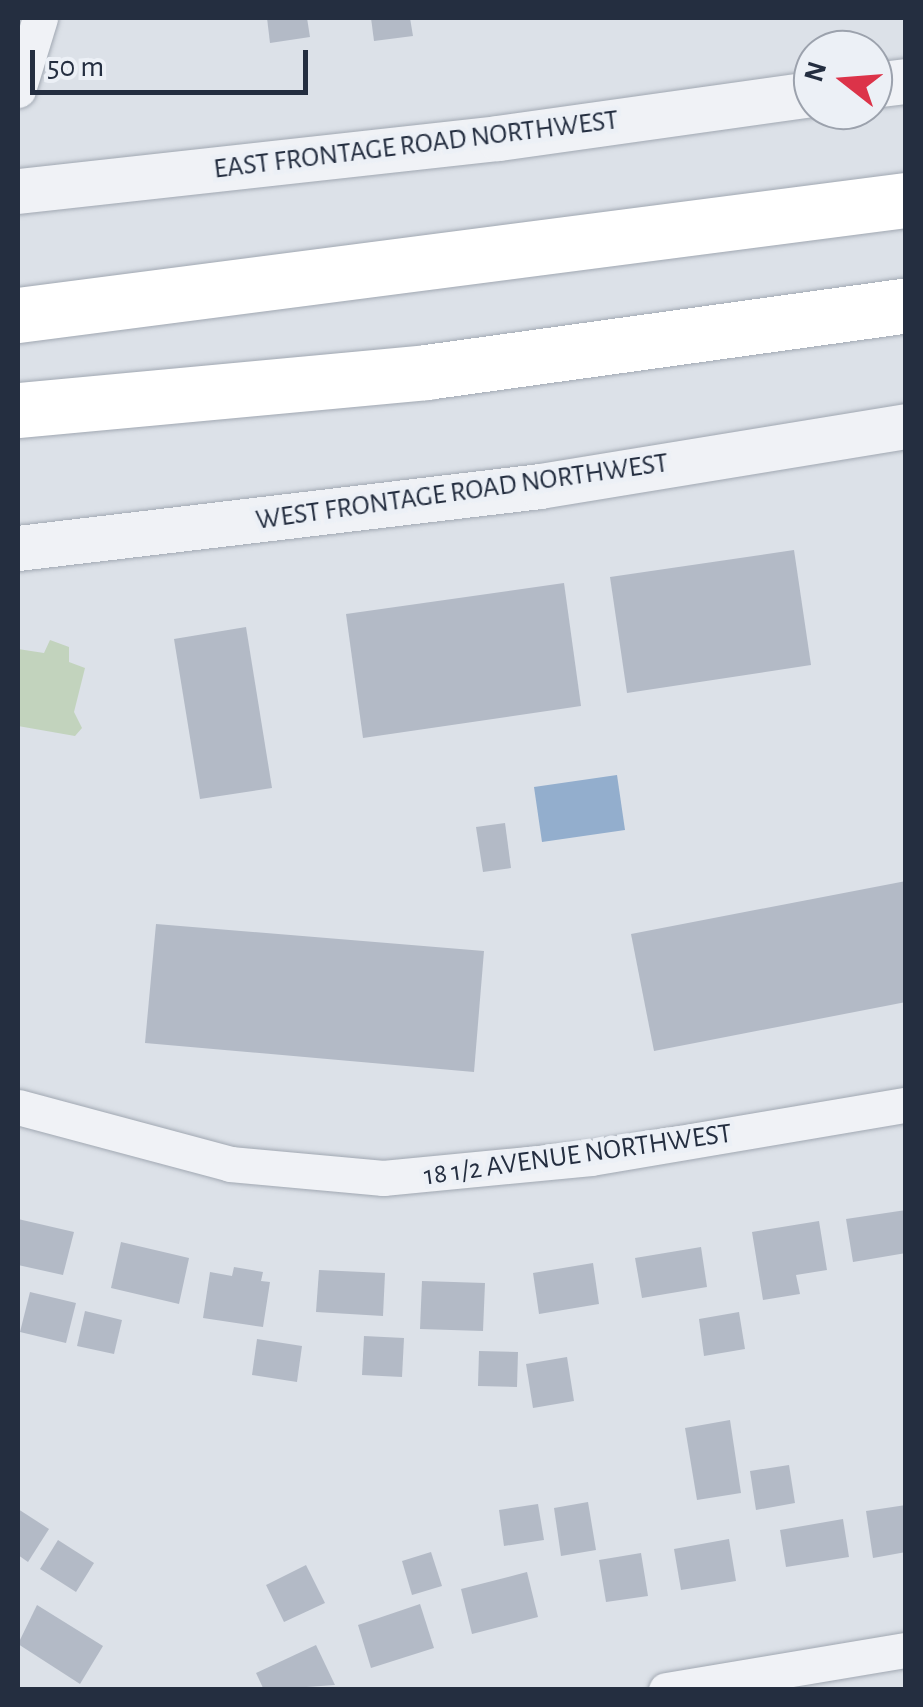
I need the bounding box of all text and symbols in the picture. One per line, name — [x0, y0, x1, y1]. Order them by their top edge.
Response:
scale bar — [35, 30, 312, 92]
north arrow — [793, 30, 893, 130]
text: 50 m — [47, 52, 104, 82]
text: N — [800, 58, 832, 85]
street label: EAST FRONTAGE ROAD NORTHWEST — [212, 103, 620, 187]
street label: WEST FRONTAGE ROAD NORTHWEST — [254, 446, 670, 538]
street label: 18 1/2 AVENUE NORTHWEST — [422, 1117, 734, 1193]

